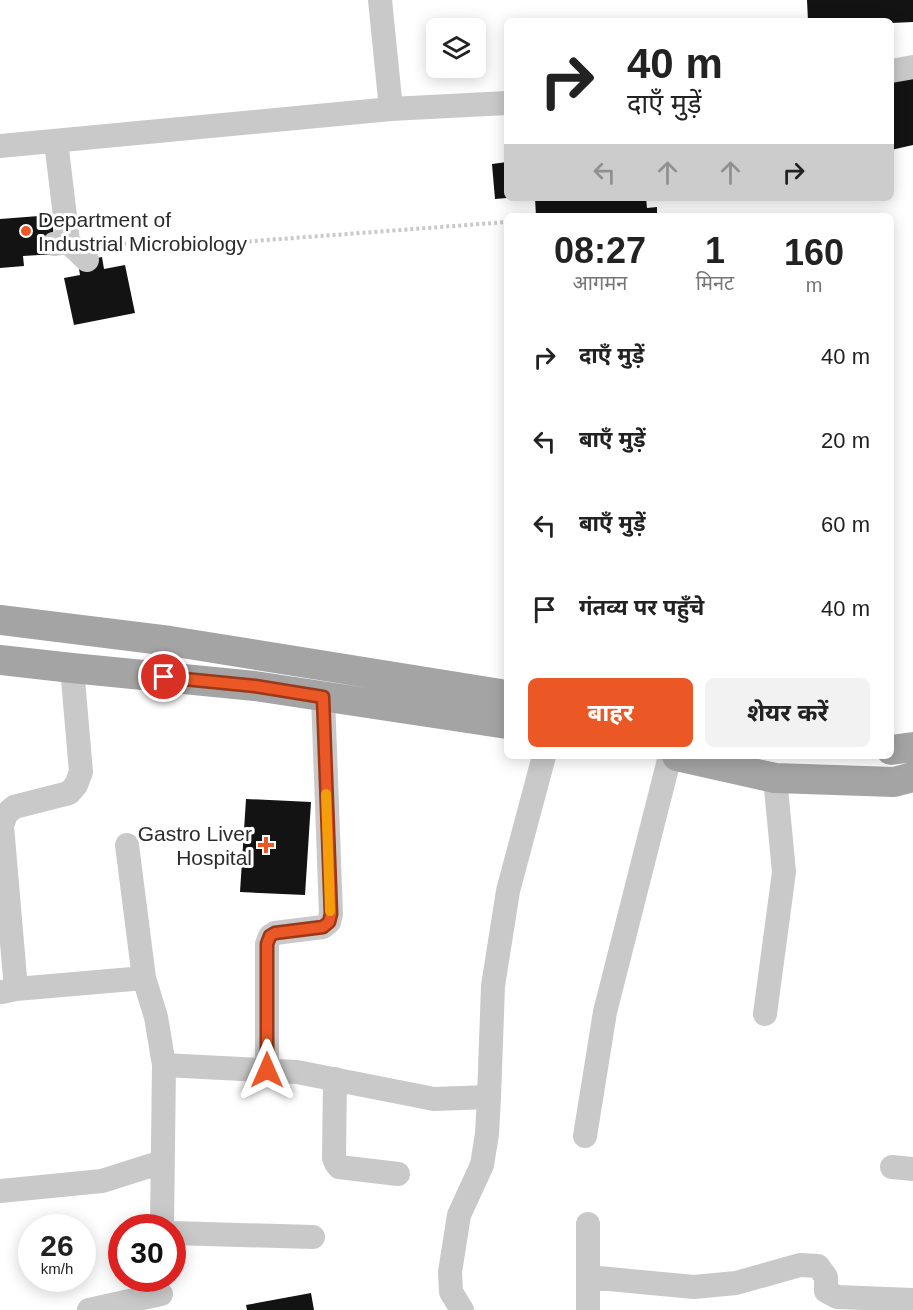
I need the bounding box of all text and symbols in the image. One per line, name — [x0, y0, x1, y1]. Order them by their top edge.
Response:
map controls — [426, 18, 486, 78]
button: layers — [426, 18, 486, 78]
text: 40 m — [627, 40, 723, 87]
icon: right — [528, 42, 606, 120]
text: दाएँ मुड़ें — [627, 89, 701, 119]
icon: left — [588, 156, 621, 189]
icon: ahead — [651, 156, 684, 189]
icon: ahead — [714, 156, 747, 189]
icon: right — [777, 156, 810, 189]
place label: Department of Industrial Microbiology — [38, 208, 247, 255]
marker: Department of Industrial Microbiology — [19, 224, 33, 238]
text: 08:27 — [554, 230, 646, 271]
text: 1 — [705, 230, 725, 271]
text: 160 — [784, 232, 844, 273]
text: आगमन — [573, 272, 627, 294]
text: मिनट — [696, 272, 734, 294]
text: m — [806, 274, 822, 296]
icon: right — [528, 341, 561, 374]
text: दाएँ मुड़ें — [579, 343, 644, 368]
text: 40 m — [821, 344, 870, 369]
icon: left — [528, 425, 561, 458]
text: बाएँ मुड़ें — [579, 427, 645, 452]
text: 20 m — [821, 428, 870, 453]
icon: left — [528, 509, 561, 542]
text: बाएँ मुड़ें — [579, 511, 645, 536]
text: 60 m — [821, 512, 870, 537]
icon: arrive — [528, 593, 561, 626]
text: गंतव्य पर पहुँचे — [579, 595, 704, 620]
text: 40 m — [821, 596, 870, 621]
pin — [138, 651, 189, 702]
icon: arrive — [147, 660, 180, 693]
button: बाहर — [528, 678, 693, 747]
button: शेयर करें — [705, 678, 870, 747]
place label: Gastro Liver Hospital — [138, 822, 252, 869]
marker: Gastro Liver Hospital — [257, 836, 275, 854]
position arrow — [235, 1038, 299, 1102]
speed limit sign: 30 — [108, 1214, 186, 1292]
text: 26 — [40, 1229, 74, 1262]
text: km/h — [41, 1260, 73, 1277]

